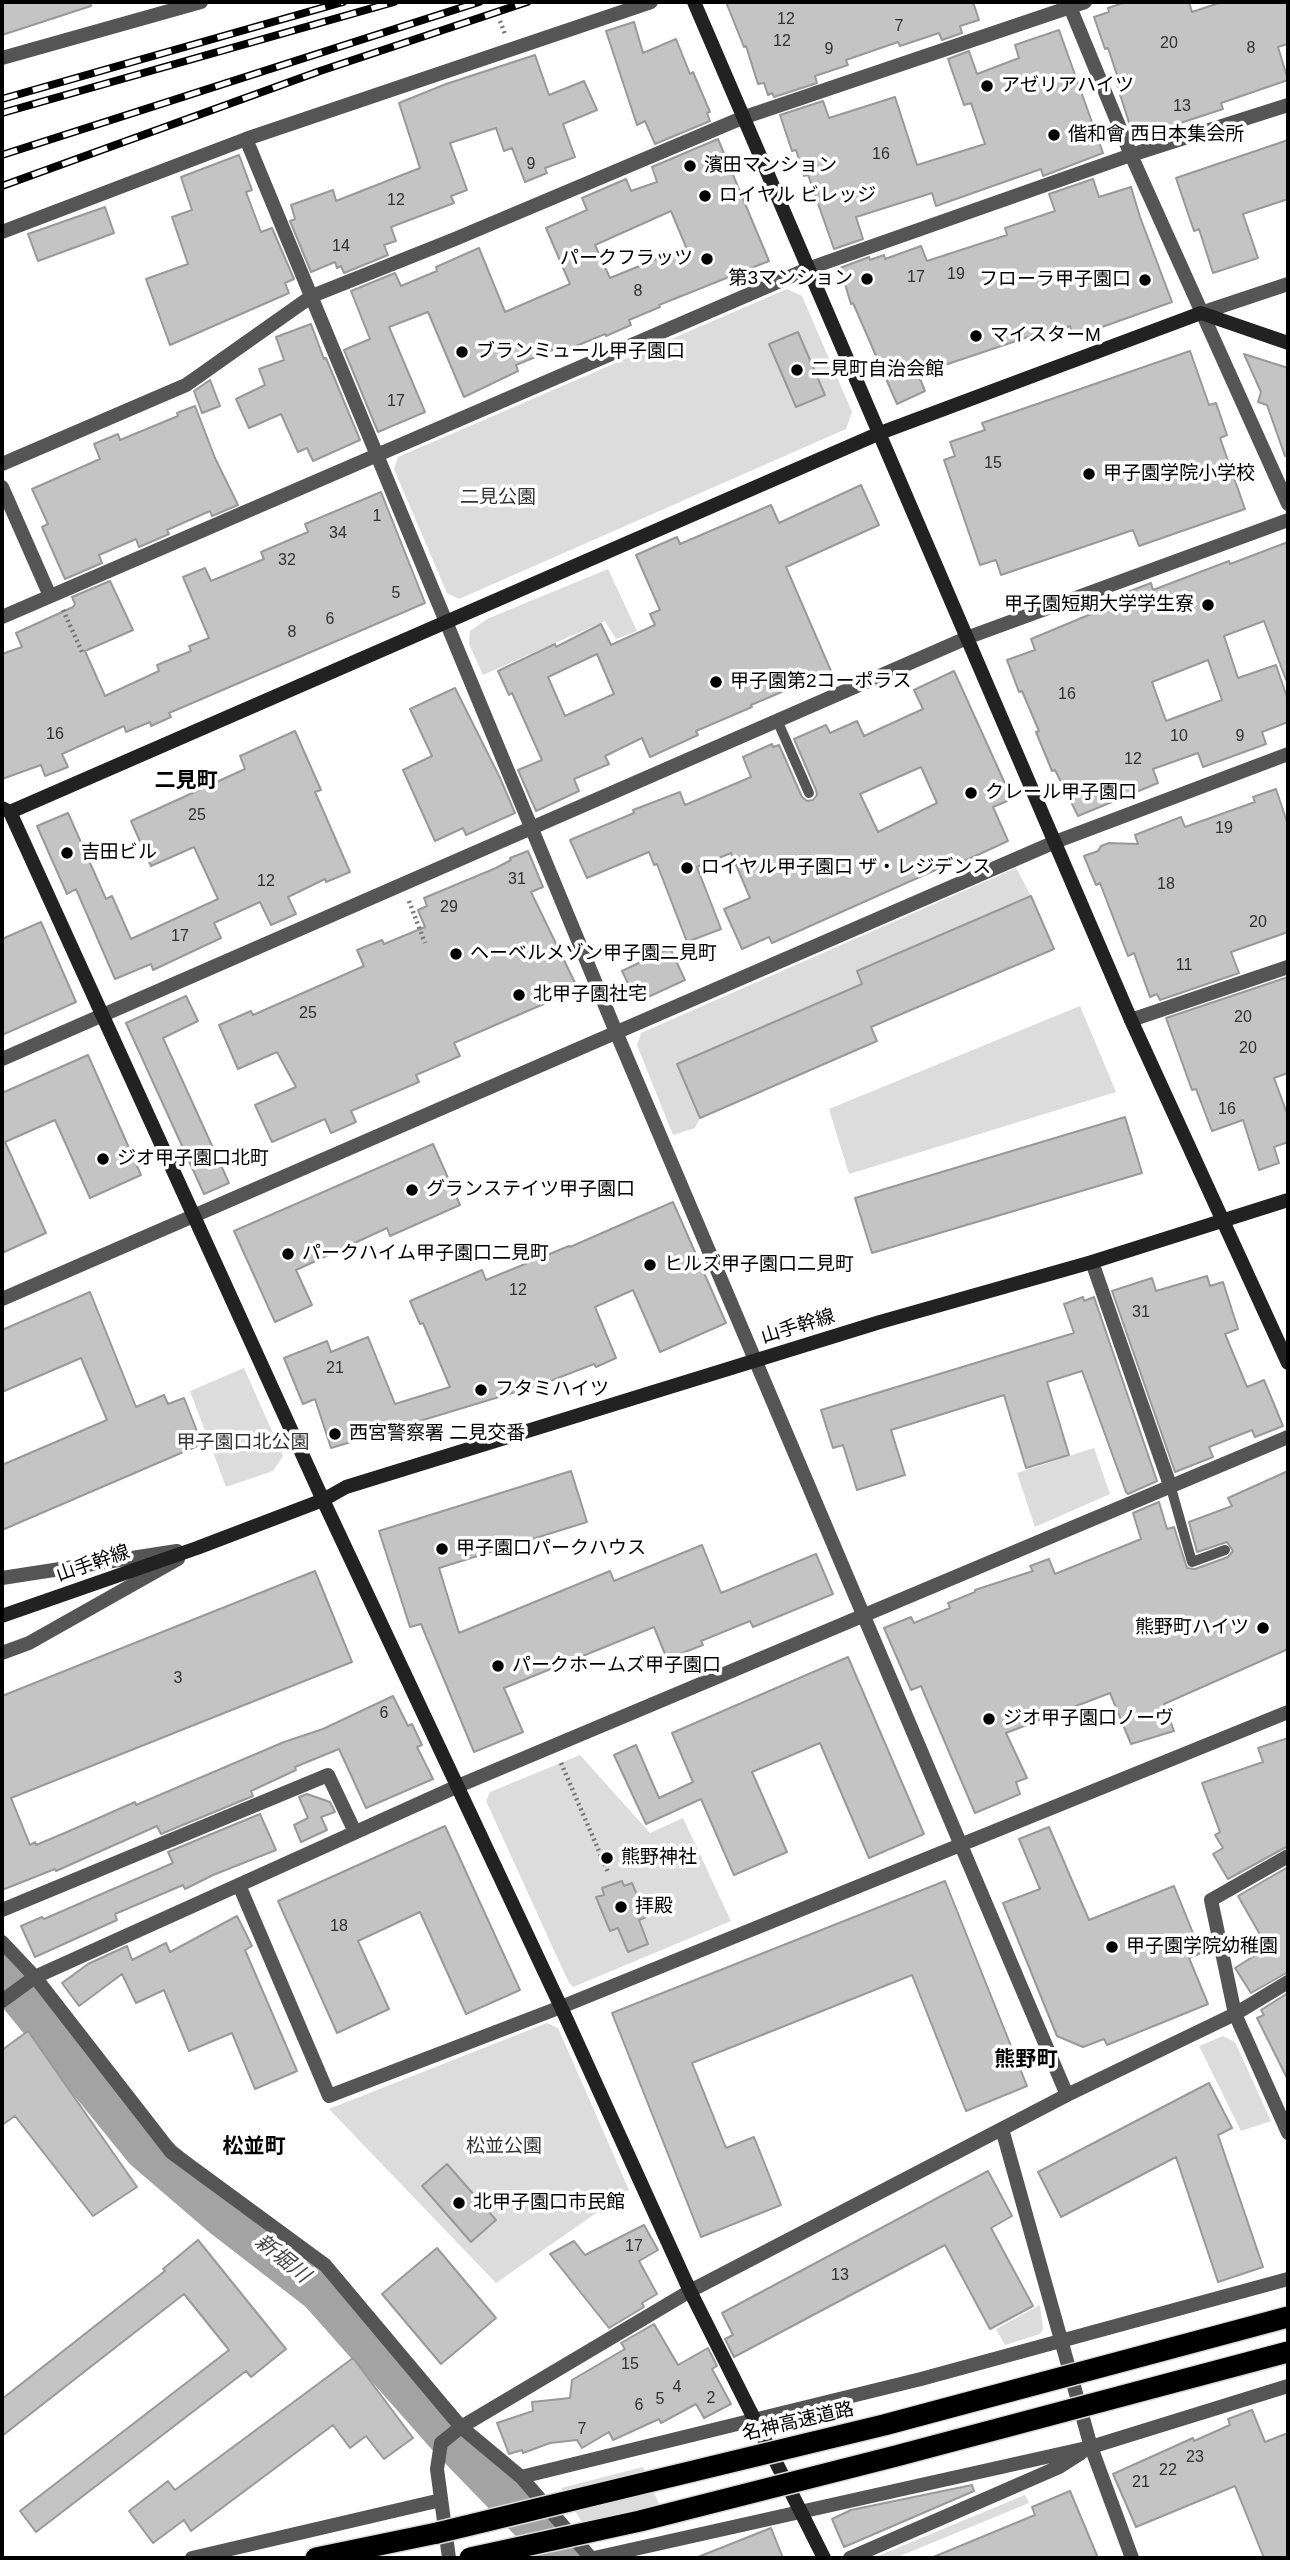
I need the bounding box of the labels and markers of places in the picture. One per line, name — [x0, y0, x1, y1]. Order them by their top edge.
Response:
place label: アゼリアハイツ — [1001, 75, 1134, 97]
marker: アゼリアハイツ — [979, 78, 995, 94]
place label: 偕和會 西日本集会所 — [1068, 124, 1244, 146]
marker: 偕和會 西日本集会所 — [1046, 127, 1062, 143]
place label: 濱田マンション — [704, 155, 837, 177]
marker: 濱田マンション — [682, 158, 698, 174]
place label: ロイヤル ビレッジ — [719, 185, 876, 207]
marker: ロイヤル ビレッジ — [697, 188, 713, 204]
place label: パークフラッツ — [560, 248, 693, 270]
marker: パークフラッツ — [699, 251, 715, 267]
place label: 第3マンション — [728, 268, 853, 290]
place label: フローラ甲子園口 — [979, 269, 1131, 291]
marker: 第3マンション — [859, 271, 875, 287]
marker: フローラ甲子園口 — [1137, 272, 1153, 288]
place label: マイスターM — [990, 325, 1101, 347]
marker: マイスターM — [968, 328, 984, 344]
place label: ブランミュール甲子園口 — [476, 341, 685, 363]
marker: ブランミュール甲子園口 — [454, 344, 470, 360]
place label: 二見町自治会館 — [811, 359, 944, 381]
marker: 二見町自治会館 — [789, 362, 805, 378]
place label: 甲子園学院小学校 — [1103, 463, 1255, 485]
marker: 甲子園学院小学校 — [1081, 466, 1097, 482]
place label: 甲子園短期大学学生寮 — [1004, 594, 1194, 616]
marker: 甲子園短期大学学生寮 — [1200, 597, 1216, 613]
place label: 甲子園第2コーポラス — [730, 671, 912, 693]
marker: 甲子園第2コーポラス — [708, 674, 724, 690]
place label: クレール甲子園口 — [985, 782, 1137, 804]
marker: クレール甲子園口 — [963, 785, 979, 801]
place label: 吉田ビル — [81, 842, 157, 864]
marker: 吉田ビル — [59, 845, 75, 861]
place label: ロイヤル甲子園口 ザ・レジデンス — [701, 857, 991, 879]
marker: ロイヤル甲子園口 ザ・レジデンス — [679, 860, 695, 876]
place label: ヘーベルメゾン甲子園二見町 — [470, 943, 717, 965]
marker: ヘーベルメゾン甲子園二見町 — [448, 946, 464, 962]
place label: 北甲子園社宅 — [533, 984, 647, 1006]
marker: 北甲子園社宅 — [511, 987, 527, 1003]
place label: ジオ甲子園口北町 — [117, 1148, 269, 1170]
marker: ジオ甲子園口北町 — [95, 1151, 111, 1167]
place label: グランステイツ甲子園口 — [426, 1179, 635, 1201]
marker: グランステイツ甲子園口 — [404, 1182, 420, 1198]
place label: パークハイム甲子園口二見町 — [302, 1243, 549, 1265]
marker: パークハイム甲子園口二見町 — [280, 1246, 296, 1262]
place label: ヒルズ甲子園口二見町 — [664, 1254, 854, 1276]
marker: ヒルズ甲子園口二見町 — [642, 1257, 658, 1273]
place label: フタミハイツ — [495, 1379, 609, 1401]
marker: フタミハイツ — [473, 1382, 489, 1398]
place label: 西宮警察署 二見交番 — [349, 1423, 525, 1445]
marker: 西宮警察署 二見交番 — [327, 1426, 343, 1442]
place label: 甲子園口パークハウス — [456, 1538, 646, 1560]
marker: 甲子園口パークハウス — [434, 1541, 450, 1557]
place label: 熊野町ハイツ — [1135, 1617, 1249, 1639]
marker: 熊野町ハイツ — [1255, 1620, 1271, 1636]
place label: パークホームズ甲子園口 — [512, 1655, 721, 1677]
marker: パークホームズ甲子園口 — [490, 1658, 506, 1674]
place label: ジオ甲子園口ノーヴ — [1003, 1708, 1174, 1730]
marker: ジオ甲子園口ノーヴ — [981, 1711, 997, 1727]
place label: 熊野神社 — [621, 1847, 697, 1869]
marker: 熊野神社 — [599, 1850, 615, 1866]
place label: 拝殿 — [635, 1896, 673, 1918]
marker: 拝殿 — [613, 1899, 629, 1915]
place label: 甲子園学院幼稚園 — [1126, 1936, 1278, 1958]
marker: 甲子園学院幼稚園 — [1104, 1939, 1120, 1955]
place label: 北甲子園口市民館 — [473, 2192, 625, 2214]
marker: 北甲子園口市民館 — [451, 2195, 467, 2211]

